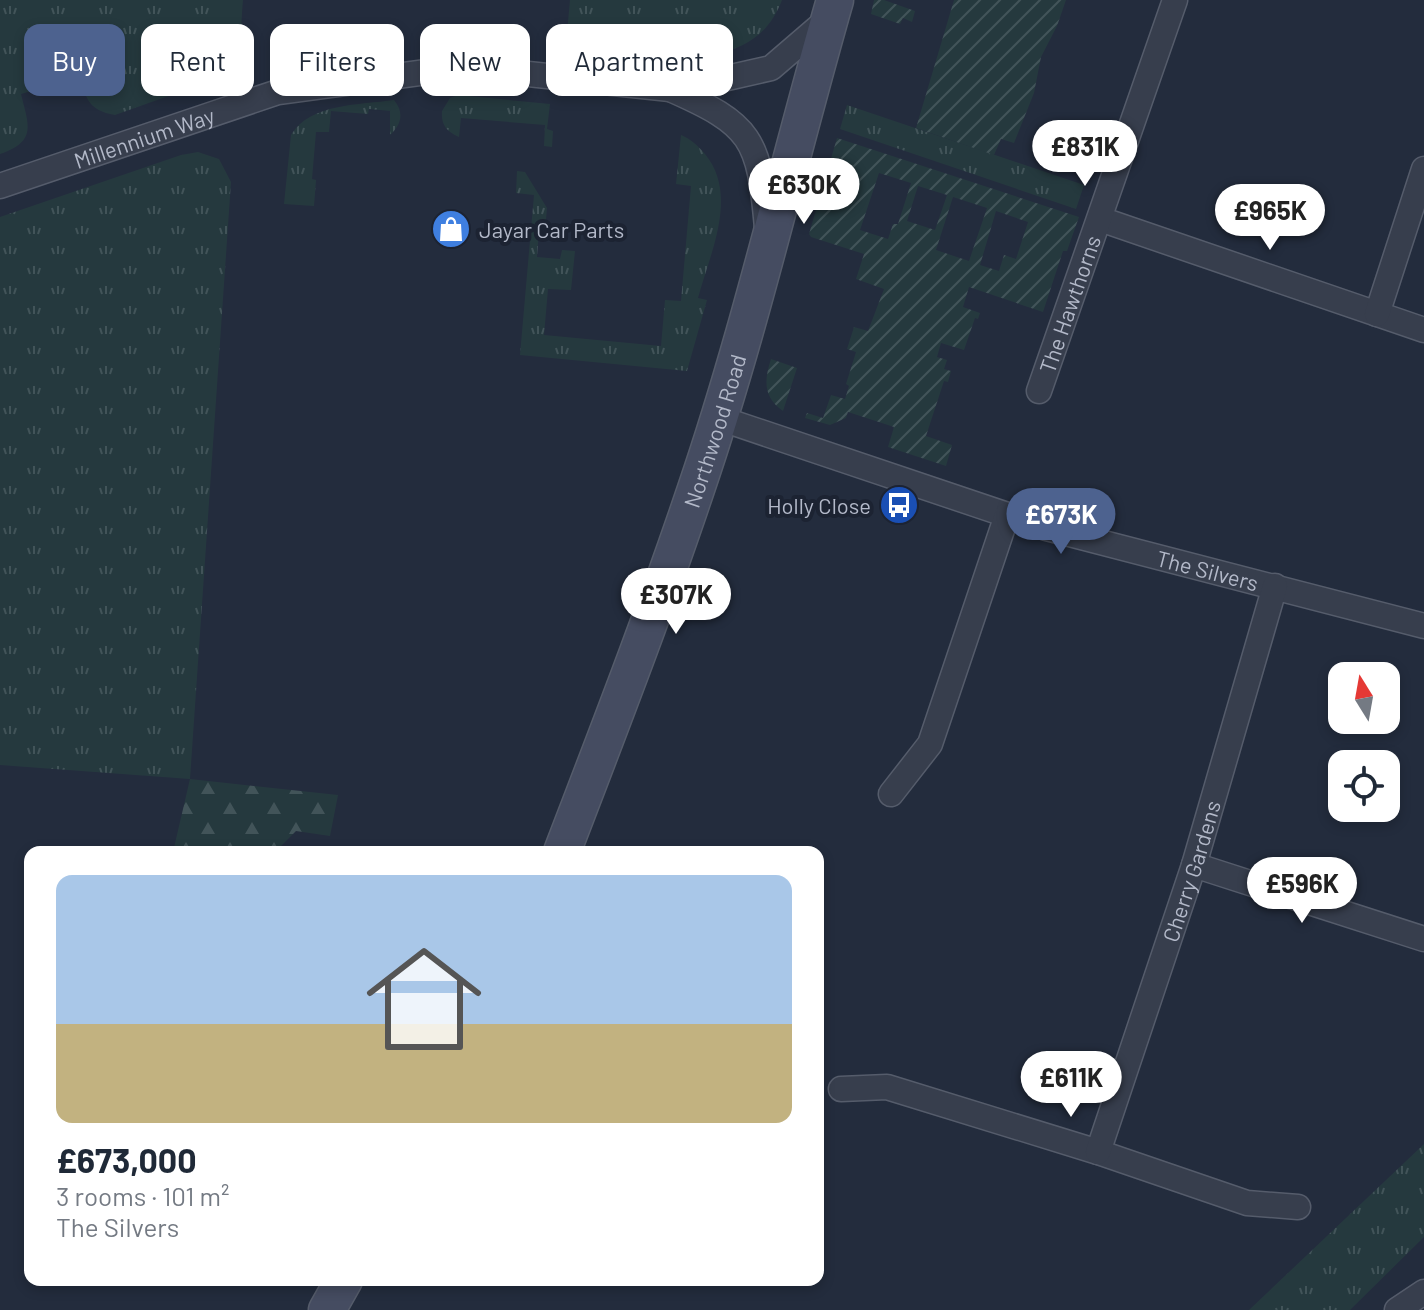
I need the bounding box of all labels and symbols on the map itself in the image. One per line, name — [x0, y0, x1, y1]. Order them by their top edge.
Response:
street label: Millennium Way — [70, 102, 218, 173]
pin: £831K — [1029, 120, 1141, 188]
pin: £630K — [748, 158, 860, 226]
pin: £965K — [1214, 184, 1326, 252]
shop icon: Jayar Car Parts — [430, 208, 472, 250]
place label: Jayar Car Parts — [479, 216, 624, 242]
street label: The Hawthorns — [1033, 232, 1105, 376]
street label: Northwood Road — [678, 351, 751, 511]
bus stop icon: Holly Close — [878, 484, 920, 526]
pin: £673K — [1005, 488, 1117, 556]
place label: Holly Close — [767, 492, 871, 518]
street label: The Silvers — [1154, 544, 1261, 596]
pin: £307K — [620, 568, 732, 636]
north arrow — [1328, 662, 1400, 734]
street label: Cherry Gardens — [1156, 797, 1225, 945]
pin: £596K — [1246, 857, 1358, 925]
pin: £611K — [1015, 1051, 1127, 1119]

